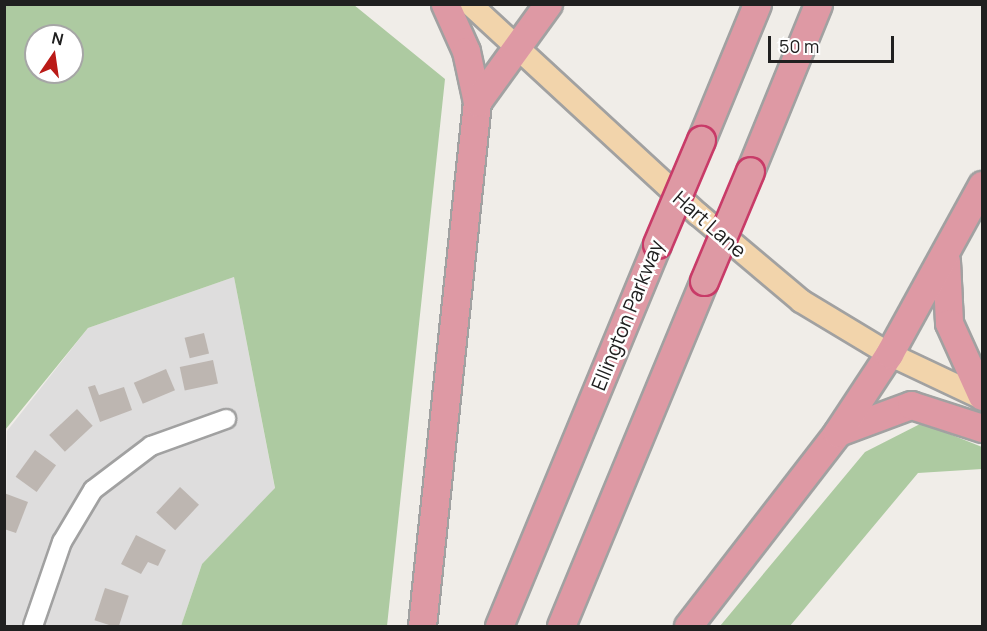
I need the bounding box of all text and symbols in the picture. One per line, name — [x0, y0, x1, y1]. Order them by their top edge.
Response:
north arrow — [24, 24, 84, 84]
scale bar — [771, 24, 897, 62]
text: N — [50, 26, 66, 50]
text: 50 m — [779, 34, 819, 58]
street label: Hart Lane — [669, 186, 751, 262]
street label: Ellington Parkway — [586, 236, 668, 394]

